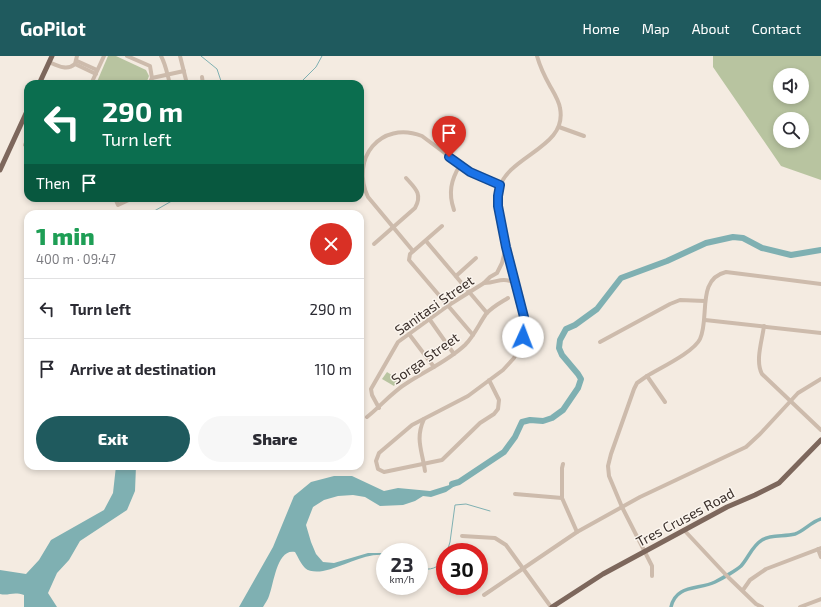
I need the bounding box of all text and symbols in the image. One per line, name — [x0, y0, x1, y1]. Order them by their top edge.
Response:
text: GoPilot — [20, 17, 86, 40]
text: Home — [583, 20, 620, 37]
text: Map — [642, 20, 670, 37]
text: About — [692, 20, 730, 37]
text: Contact — [752, 20, 801, 37]
map controls — [773, 68, 809, 148]
button: sound — [773, 68, 809, 104]
text: 290 m — [102, 94, 183, 128]
icon: left — [36, 96, 88, 148]
button: search — [773, 112, 809, 148]
pin — [432, 116, 466, 157]
icon: arrive — [438, 122, 460, 144]
text: Turn left — [102, 128, 172, 150]
icon: arrive — [78, 172, 100, 194]
text: Then — [36, 174, 70, 192]
text: 1 min — [36, 221, 95, 250]
button: close — [310, 223, 352, 265]
text: 400 m · 09:47 — [36, 251, 116, 267]
street label: Sanitasi Street — [391, 271, 477, 339]
icon: left — [36, 298, 58, 320]
text: Turn left — [70, 300, 131, 318]
text: 290 m — [309, 300, 352, 318]
position arrow — [502, 316, 544, 358]
street label: Sorga Street — [388, 328, 462, 388]
icon: arrive — [36, 358, 58, 380]
text: Arrive at destination — [70, 360, 216, 378]
text: 110 m — [315, 360, 352, 378]
button: Exit — [36, 416, 190, 462]
button: Share — [198, 416, 352, 462]
street label: Tres Cruses Road — [633, 484, 737, 550]
speed limit sign: 30 — [436, 543, 488, 595]
text: 23 — [391, 552, 413, 576]
text: km/h — [390, 573, 414, 585]

